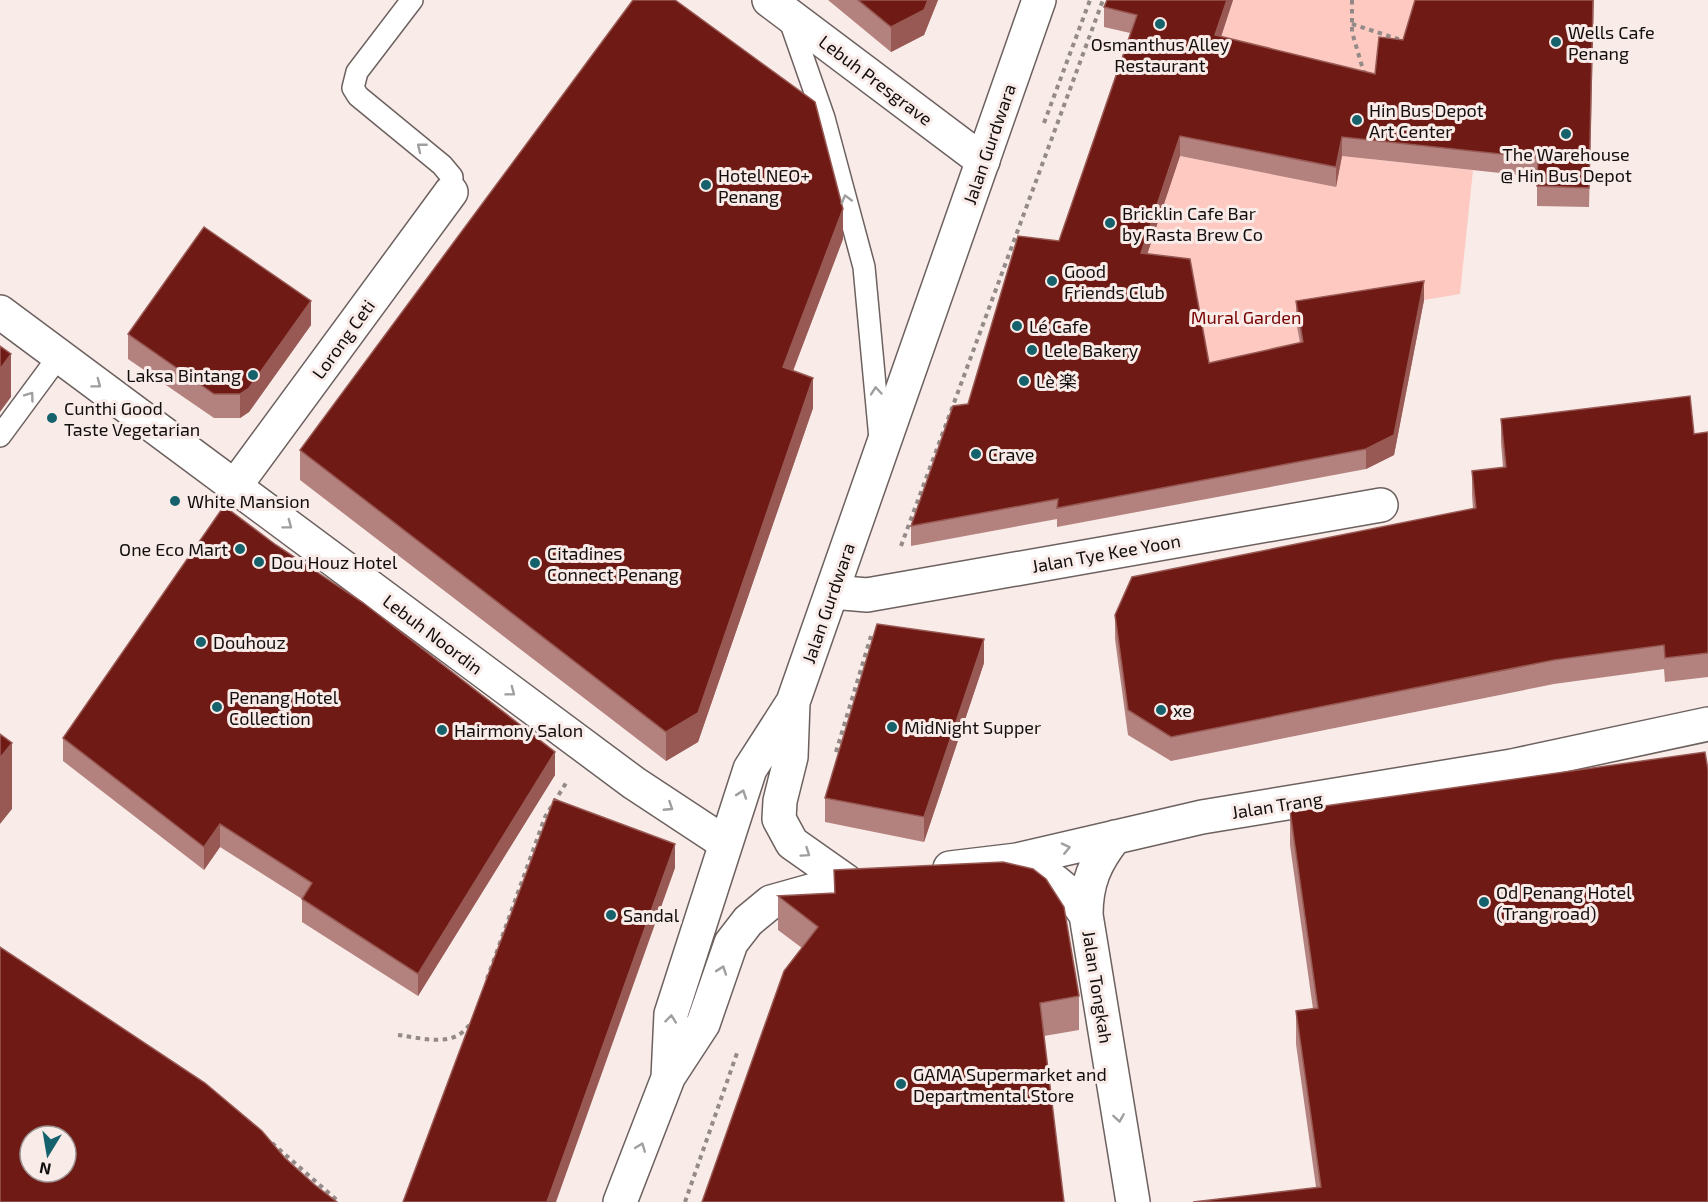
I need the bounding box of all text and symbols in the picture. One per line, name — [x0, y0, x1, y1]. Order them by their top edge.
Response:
marker: Osmanthus Alley Restaurant — [1153, 17, 1167, 31]
place label: Wells Cafe Penang — [1568, 21, 1655, 64]
street label: Lebuh Presgrave — [815, 30, 937, 130]
place label: Osmanthus Alley Restaurant — [1091, 33, 1230, 76]
marker: Wells Cafe Penang — [1549, 35, 1563, 49]
street label: Jalan Gurdwara — [958, 81, 1020, 207]
place label: Hin Bus Depot Art Center — [1369, 99, 1484, 142]
marker: Hin Bus Depot Art Center — [1350, 113, 1364, 127]
marker: The Warehouse @ Hin Bus Depot — [1559, 127, 1573, 141]
place label: The Warehouse @ Hin Bus Depot — [1500, 143, 1632, 186]
one-way arrow — [417, 144, 428, 155]
place label: Hotel NEO+ Penang — [718, 164, 810, 207]
marker: Hotel NEO+ Penang — [699, 178, 713, 192]
one-way arrow — [841, 194, 853, 205]
place label: Bricklin Cafe Bar by Rasta Brew Co — [1122, 202, 1263, 245]
marker: Bricklin Cafe Bar by Rasta Brew Co — [1103, 216, 1117, 230]
place label: Good Friends Club — [1064, 260, 1165, 303]
marker: Good Friends Club — [1045, 274, 1059, 288]
street label: Lorong Ceti — [307, 295, 379, 383]
park label: Mural Garden — [1191, 306, 1301, 328]
place label: Lé Cafe — [1029, 315, 1088, 337]
marker: Lé Cafe — [1010, 319, 1024, 333]
place label: Lele Bakery — [1044, 339, 1139, 361]
marker: Lele Bakery — [1025, 343, 1039, 357]
place label: Laksa Bintang — [126, 364, 241, 386]
marker: Laksa Bintang — [246, 368, 260, 382]
place label: Lè 楽 — [1036, 370, 1077, 392]
marker: Lè 楽 — [1017, 374, 1031, 388]
one-way arrow — [91, 377, 102, 388]
one-way arrow — [869, 386, 882, 395]
one-way arrow — [22, 392, 33, 403]
place label: Cunthi Good Taste Vegetarian — [64, 397, 200, 440]
marker: Cunthi Good Taste Vegetarian — [45, 411, 59, 425]
place label: Crave — [988, 443, 1034, 465]
marker: Crave — [969, 447, 983, 461]
place label: White Mansion — [187, 490, 310, 512]
marker: White Mansion — [168, 494, 182, 508]
one-way arrow — [281, 518, 292, 529]
street label: Jalan Tye Kee Yoon — [1030, 529, 1182, 577]
place label: One Eco Mart — [119, 538, 228, 560]
street label: Jalan Gurdwara — [797, 540, 859, 666]
marker: One Eco Mart — [233, 542, 247, 556]
place label: Citadines Connect Penang — [547, 542, 679, 585]
place label: Dou Houz Hotel — [271, 551, 398, 573]
marker: Dou Houz Hotel — [252, 555, 266, 569]
marker: Citadines Connect Penang — [528, 556, 542, 570]
street label: Lebuh Noordin — [379, 589, 487, 679]
place label: Douhouz — [213, 631, 286, 653]
marker: Douhouz — [194, 635, 208, 649]
one-way arrow — [505, 685, 516, 696]
place label: Penang Hotel Collection — [229, 686, 339, 729]
place label: xe — [1173, 699, 1192, 721]
marker: Penang Hotel Collection — [210, 700, 224, 714]
marker: xe — [1154, 703, 1168, 717]
place label: MidNight Supper — [904, 716, 1041, 738]
place label: Hairmony Salon — [454, 719, 583, 741]
marker: MidNight Supper — [885, 720, 899, 734]
marker: Hairmony Salon — [435, 723, 449, 737]
street label: Jalan Trang — [1230, 787, 1324, 823]
one-way arrow — [735, 789, 747, 799]
one-way arrow — [663, 799, 673, 811]
one-way arrow — [1061, 843, 1071, 856]
one-way arrow — [799, 846, 810, 857]
place label: Od Penang Hotel (Trang road) — [1496, 881, 1632, 924]
marker: Od Penang Hotel (Trang road) — [1477, 895, 1491, 909]
place label: Sandal — [623, 904, 680, 926]
marker: Sandal — [604, 908, 618, 922]
street label: Jalan Tongkah — [1078, 929, 1118, 1045]
one-way arrow — [714, 965, 727, 976]
one-way arrow — [665, 1015, 677, 1024]
place label: GAMA Supermarket and Departmental Store — [913, 1063, 1107, 1106]
marker: GAMA Supermarket and Departmental Store — [894, 1077, 908, 1091]
one-way arrow — [1113, 1113, 1125, 1122]
north arrow — [18, 1124, 78, 1184]
one-way arrow — [634, 1143, 647, 1153]
text: N — [38, 1159, 53, 1180]

